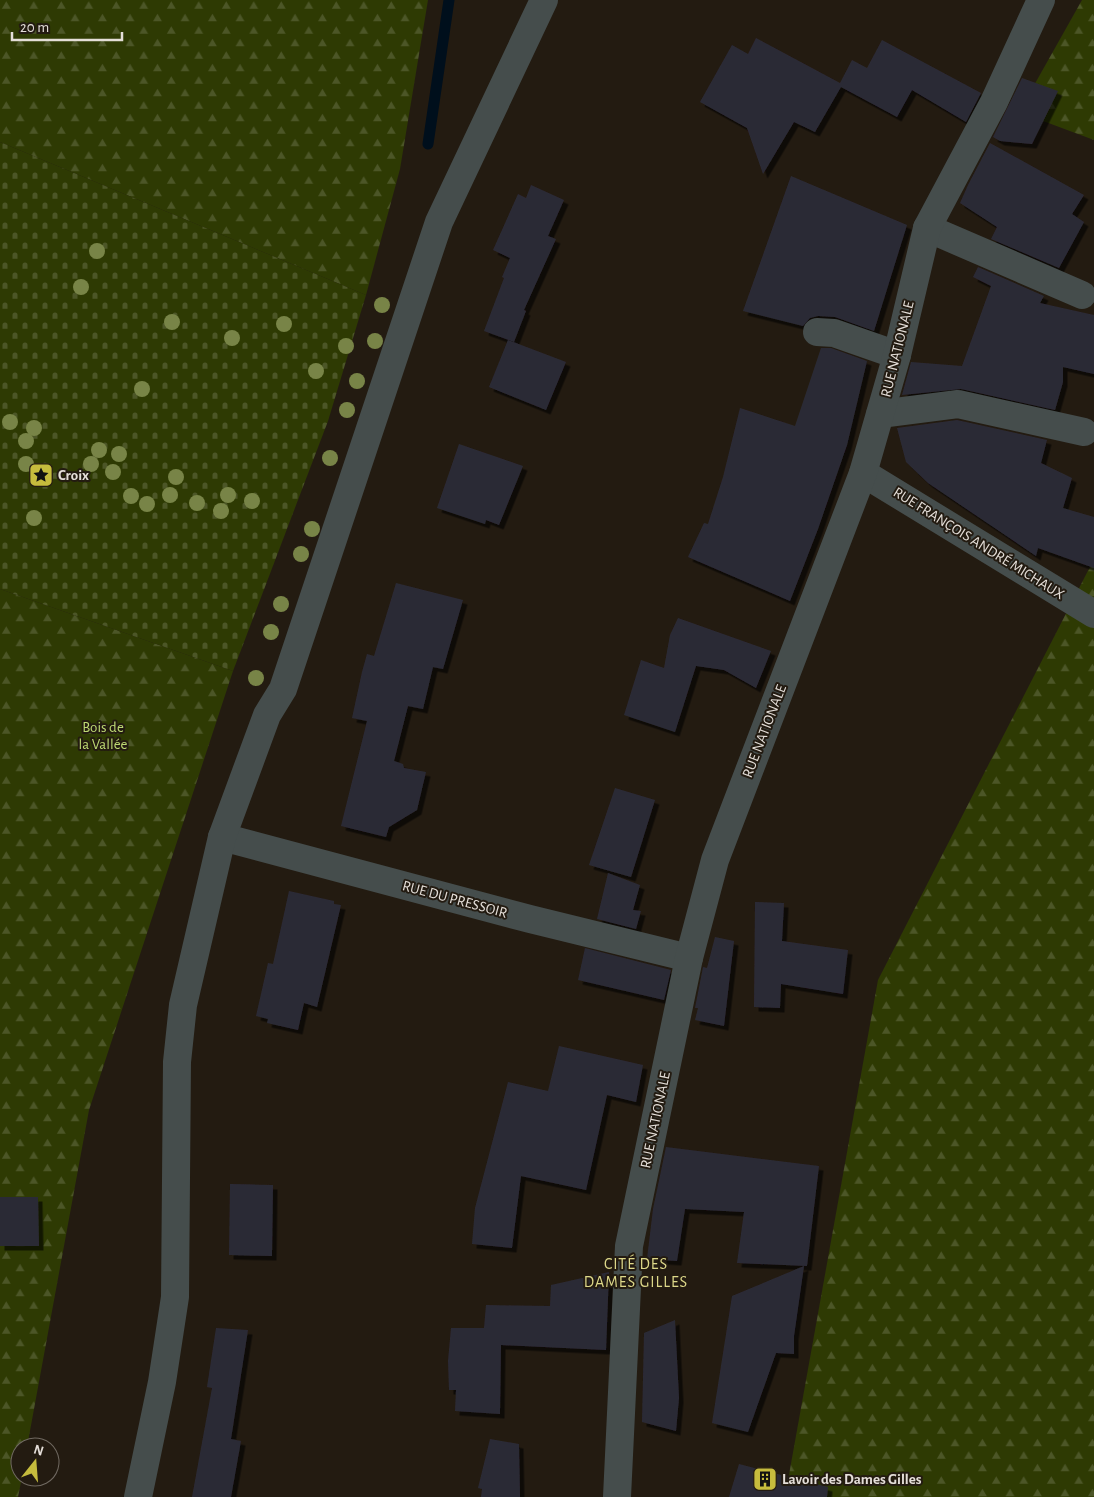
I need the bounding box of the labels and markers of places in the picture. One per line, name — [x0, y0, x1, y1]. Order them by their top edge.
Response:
place icon: Croix — [28, 462, 54, 488]
place label: Croix — [58, 468, 89, 483]
building icon: Lavoir des Dames Gilles — [752, 1466, 778, 1492]
place label: Lavoir des Dames Gilles — [782, 1472, 922, 1487]

